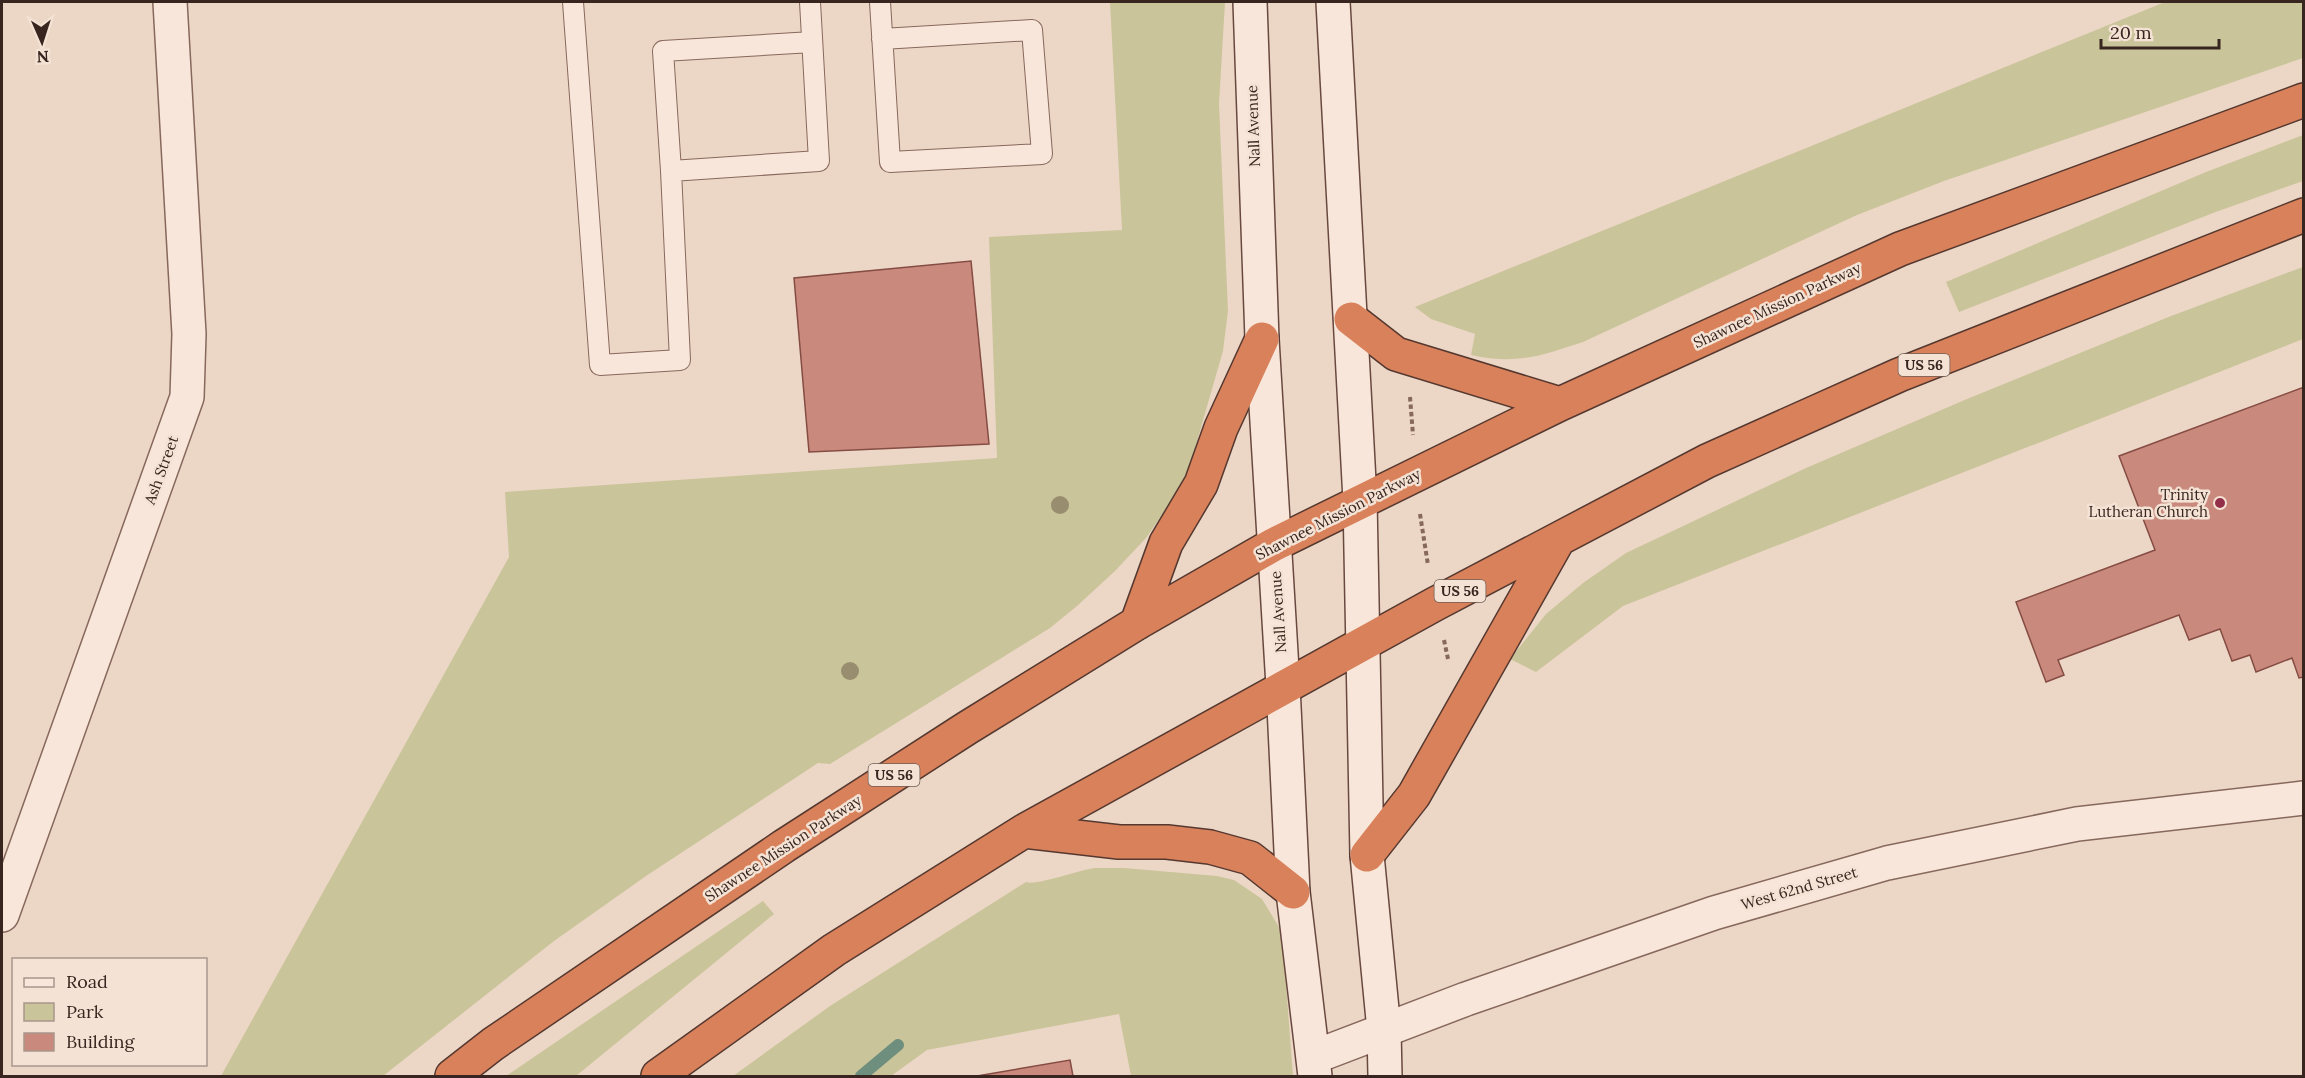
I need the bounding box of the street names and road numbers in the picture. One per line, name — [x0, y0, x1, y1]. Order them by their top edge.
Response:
street label: Nall Avenue — [1242, 85, 1264, 167]
street label: Shawnee Mission Parkway — [1690, 258, 1864, 352]
road number: US 56 — [1898, 354, 1950, 376]
street label: Ash Street — [139, 433, 182, 508]
street label: Shawnee Mission Parkway — [1252, 464, 1424, 564]
street label: Nall Avenue — [1266, 570, 1290, 654]
road number: US 56 — [1434, 580, 1486, 602]
road number: US 56 — [868, 764, 920, 786]
street label: Shawnee Mission Parkway — [701, 790, 865, 906]
street label: West 62nd Street — [1738, 862, 1860, 914]

